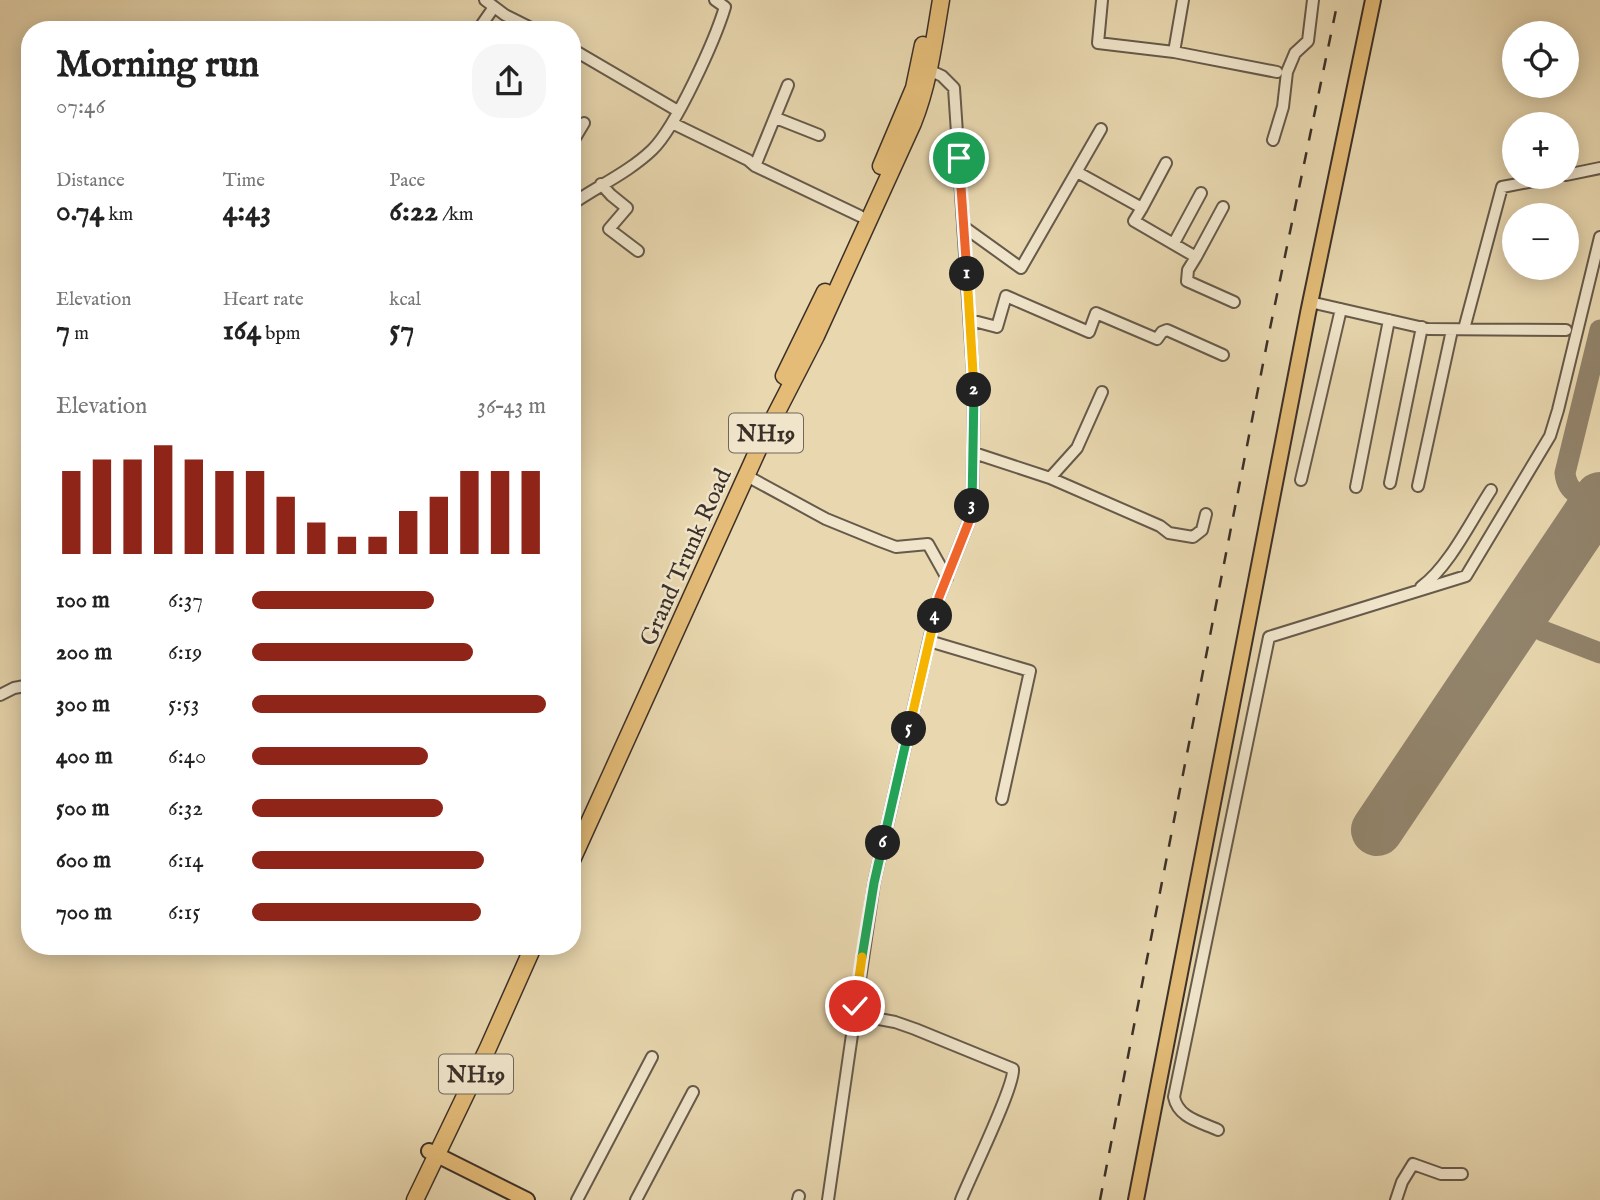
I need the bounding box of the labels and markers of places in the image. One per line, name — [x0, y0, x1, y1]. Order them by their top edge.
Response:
pin — [929, 128, 989, 188]
pin: 1 — [950, 256, 984, 292]
pin: 2 — [956, 372, 992, 408]
pin: 3 — [954, 489, 990, 524]
pin: 4 — [918, 598, 953, 634]
pin: 5 — [892, 712, 926, 746]
pin: 6 — [866, 826, 900, 860]
pin — [825, 976, 885, 1036]

